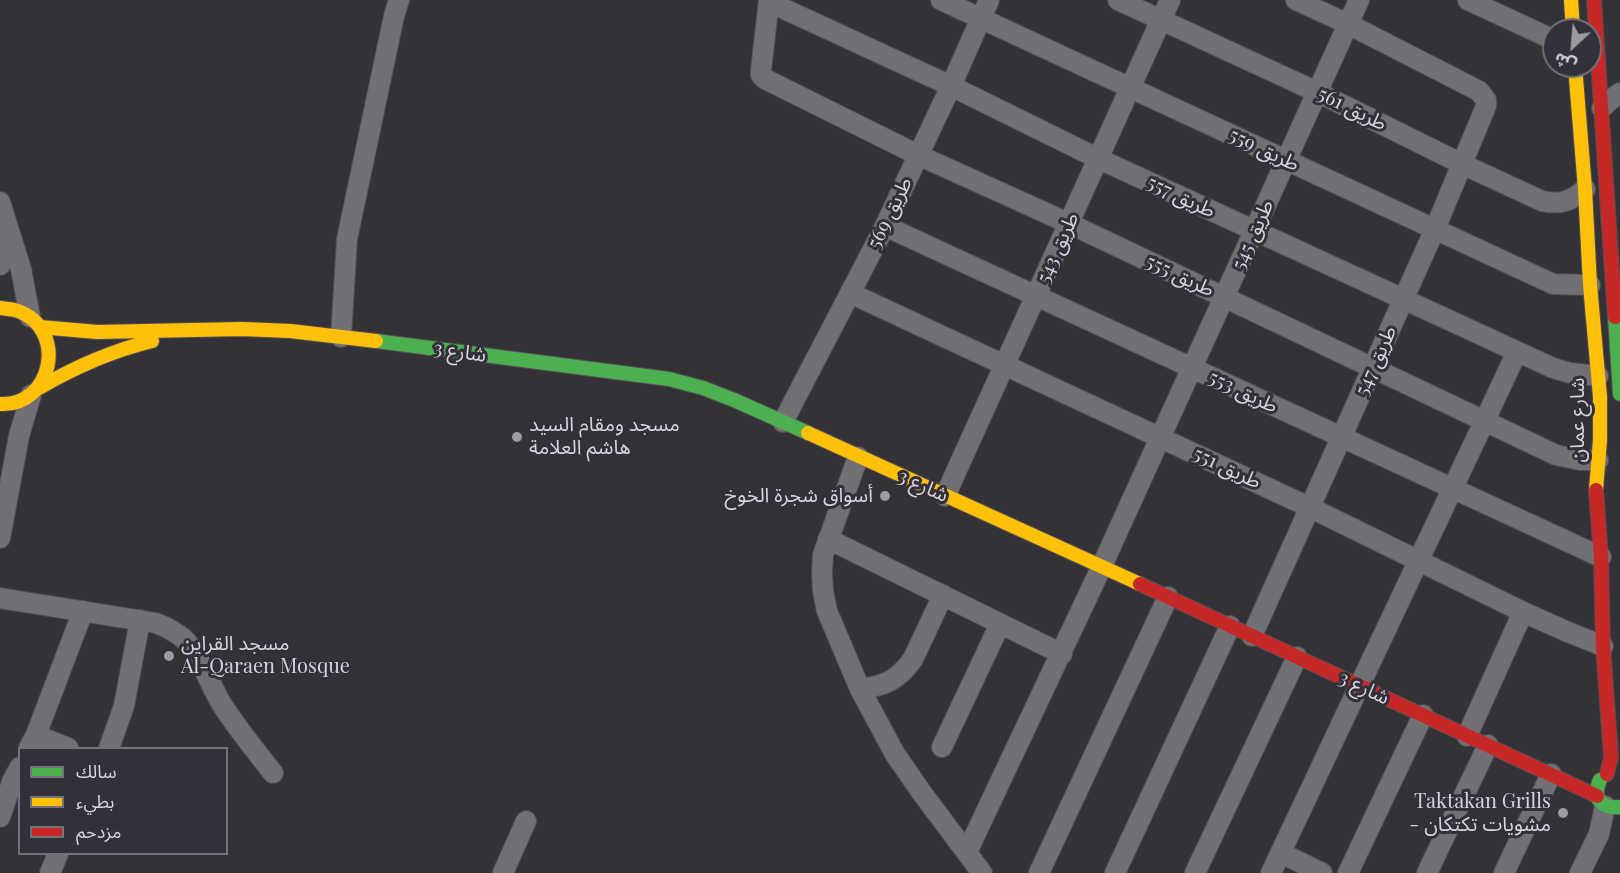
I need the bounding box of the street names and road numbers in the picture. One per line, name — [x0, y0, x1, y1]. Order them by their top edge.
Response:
street label: طريق 561 — [1313, 82, 1391, 136]
street label: طريق 559 — [1225, 123, 1303, 177]
street label: طريق 557 — [1143, 171, 1219, 223]
street label: طريق 569 — [862, 173, 918, 253]
street label: طريق 545 — [1227, 196, 1279, 274]
street label: طريق 543 — [1032, 209, 1084, 287]
street label: طريق 555 — [1142, 250, 1218, 302]
street label: طريق 547 — [1350, 322, 1402, 400]
street label: شارع 3 — [432, 336, 488, 368]
street label: طريق 553 — [1205, 366, 1281, 418]
street label: شارع عمان — [1566, 377, 1590, 463]
street label: طريق 551 — [1189, 442, 1265, 494]
street label: شارع 3 — [894, 464, 952, 508]
street label: شارع 3 — [1335, 666, 1393, 710]

